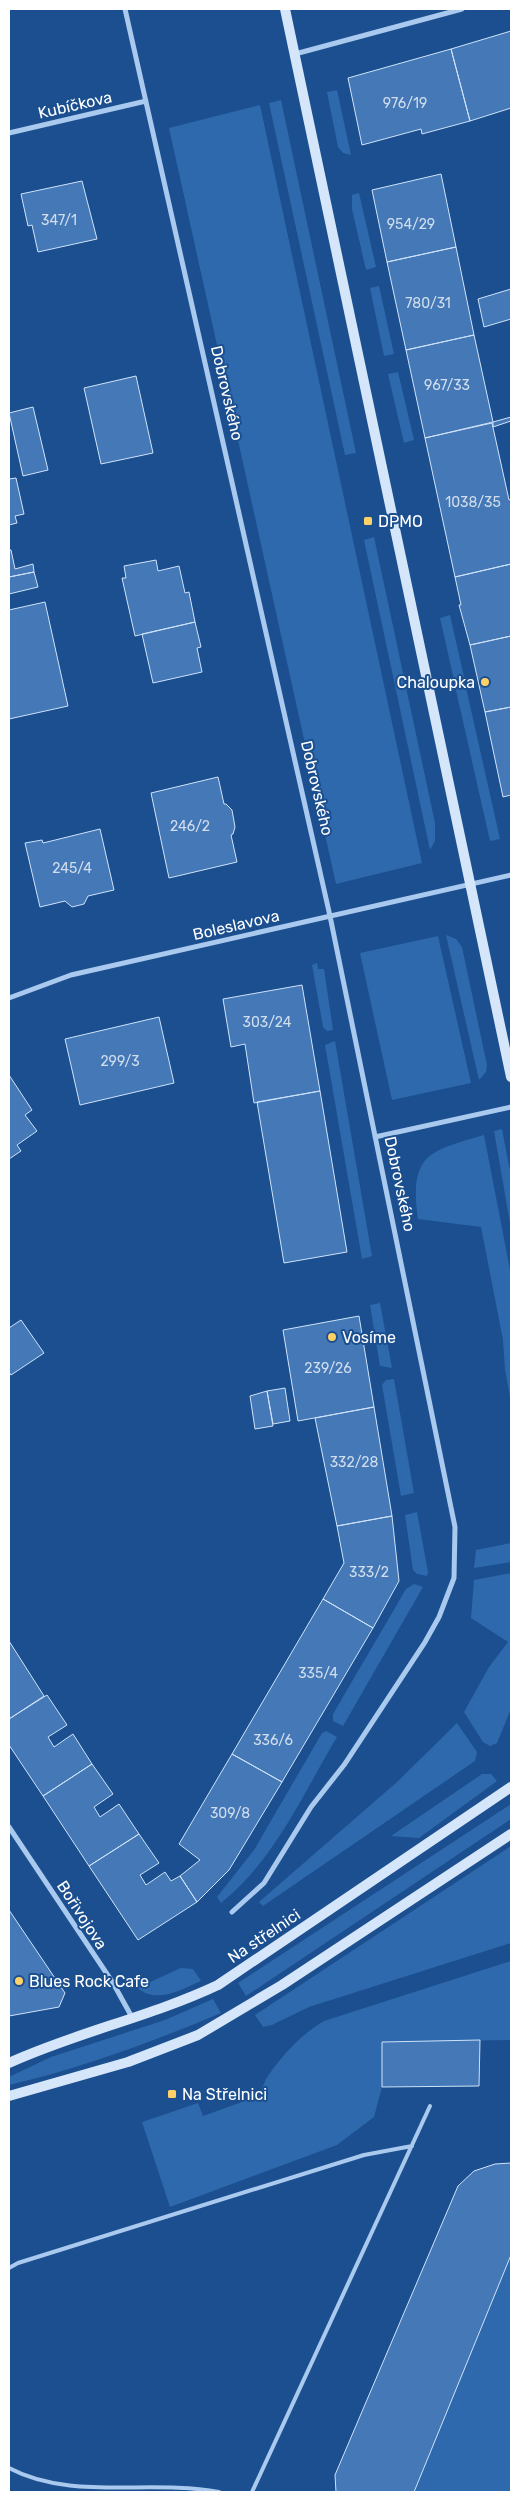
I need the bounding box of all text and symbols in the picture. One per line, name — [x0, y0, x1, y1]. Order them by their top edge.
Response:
street label: Kubíčkova — [36, 87, 114, 123]
house number: 976/19 — [383, 95, 427, 112]
house number: 347/1 — [41, 212, 77, 229]
house number: 954/29 — [387, 216, 435, 233]
house number: 780/31 — [405, 295, 451, 312]
street label: Dobrovského — [207, 344, 247, 442]
house number: 967/33 — [424, 377, 470, 394]
house number: 1038/35 — [445, 494, 501, 511]
place label: DPMO — [378, 512, 423, 531]
marker: DPMO — [362, 515, 374, 527]
place label: Chaloupka — [397, 673, 475, 692]
marker: Chaloupka — [479, 676, 491, 688]
street label: Dobrovského — [297, 739, 337, 837]
house number: 246/2 — [170, 818, 210, 835]
house number: 245/4 — [52, 860, 92, 877]
street label: Boleslavova — [191, 906, 281, 944]
house number: 303/24 — [243, 1014, 292, 1031]
house number: 299/3 — [100, 1053, 140, 1070]
street label: Dobrovského — [381, 1135, 419, 1233]
place label: Vosíme — [342, 1328, 396, 1347]
marker: Vosíme — [326, 1331, 338, 1343]
house number: 239/26 — [304, 1360, 352, 1377]
house number: 332/28 — [330, 1454, 378, 1471]
house number: 333/2 — [349, 1564, 389, 1581]
house number: 335/4 — [298, 1665, 338, 1682]
house number: 336/6 — [253, 1732, 293, 1749]
house number: 309/8 — [210, 1805, 250, 1822]
street label: Bořivojova — [53, 1877, 111, 1953]
street label: Na střelnici — [224, 1905, 304, 1967]
place label: Blues Rock Cafe — [29, 1972, 149, 1991]
marker: Blues Rock Cafe — [13, 1975, 25, 1987]
place label: Na Střelnici — [182, 2085, 267, 2104]
marker: Na Střelnici — [166, 2088, 178, 2100]

